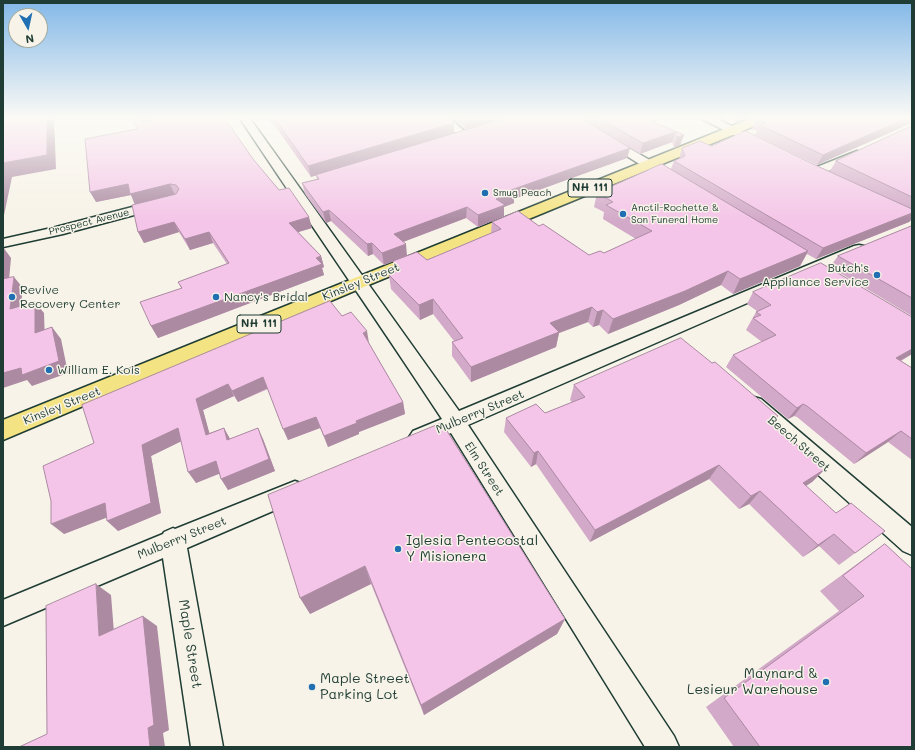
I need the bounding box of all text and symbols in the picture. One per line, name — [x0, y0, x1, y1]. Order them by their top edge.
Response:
north arrow — [8, 8, 48, 48]
text: N — [25, 31, 35, 47]
road number: NH 111 — [568, 179, 612, 197]
place label: Smug Peach — [493, 187, 551, 199]
marker: Smug Peach — [480, 188, 490, 198]
place label: Anctil-Rochette & Son Funeral Home — [631, 202, 719, 226]
street label: Prospect Avenue — [48, 206, 130, 238]
marker: Anctil-Rochette & Son Funeral Home — [618, 209, 628, 219]
street label: Kinsley Street — [320, 260, 402, 304]
place label: Butch's Appliance Service — [762, 261, 869, 289]
marker: Butch's Appliance Service — [872, 270, 882, 280]
place label: Revive Recovery Center — [20, 283, 121, 311]
place label: Nancy's Bridal — [224, 290, 308, 304]
marker: Revive Recovery Center — [7, 292, 17, 302]
marker: Nancy's Bridal — [211, 292, 221, 302]
road number: NH 111 — [237, 315, 281, 333]
place label: William E. Kois — [57, 363, 140, 377]
marker: William E. Kois — [44, 365, 54, 375]
street label: Kinsley Street — [21, 384, 103, 428]
street label: Mulberry Street — [434, 387, 526, 437]
street label: Beech Street — [765, 413, 833, 475]
street label: Elm Street — [461, 439, 507, 499]
street label: Mulberry Street — [135, 514, 229, 562]
place label: Iglesia Pentecostal Y Misionera — [406, 533, 538, 566]
marker: Iglesia Pentecostal Y Misionera — [393, 544, 403, 554]
street label: Maple Street — [175, 598, 205, 690]
place label: Maynard & Lesieur Warehouse — [687, 666, 818, 698]
place label: Maple Street Parking Lot — [320, 671, 410, 704]
marker: Maynard & Lesieur Warehouse — [821, 677, 831, 687]
marker: Maple Street Parking Lot — [307, 682, 317, 692]

